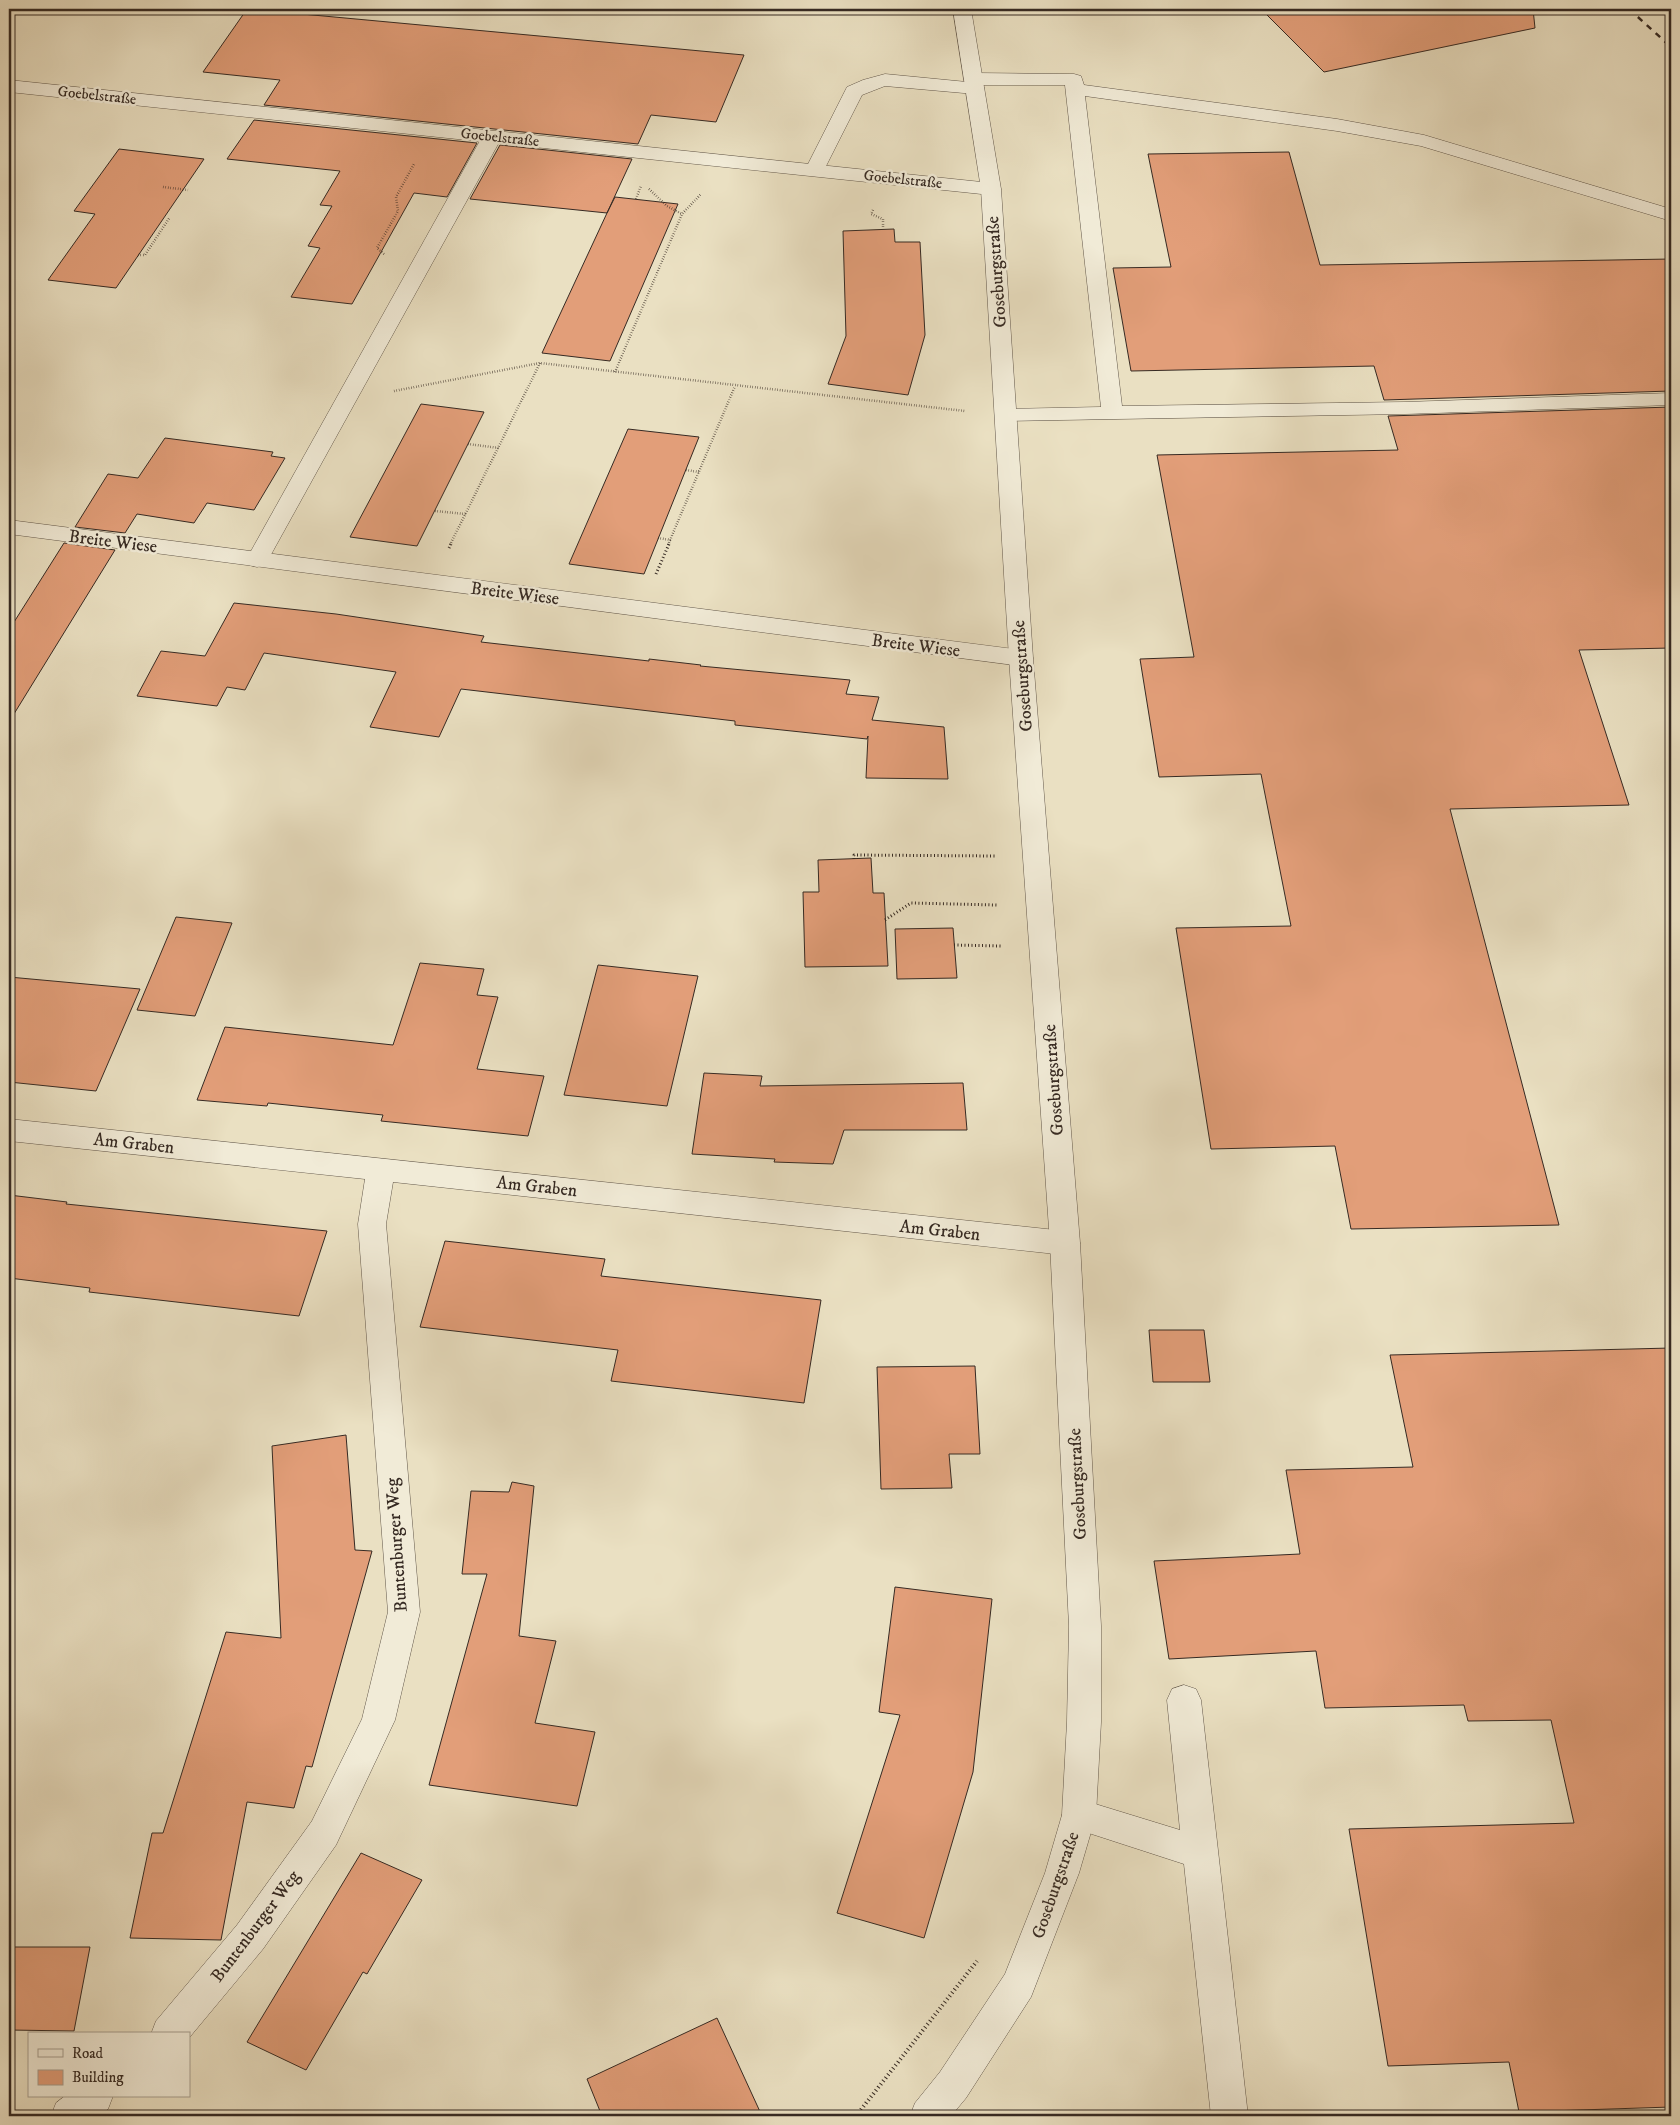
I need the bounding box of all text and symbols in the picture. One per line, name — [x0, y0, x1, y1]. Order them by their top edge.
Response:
street label: Goebelstraße — [57, 82, 137, 109]
street label: Goebelstraße — [460, 124, 540, 151]
street label: Goebelstraße — [863, 166, 943, 193]
street label: Goseburgstraße — [982, 215, 1012, 328]
street label: Breite Wiese — [67, 526, 158, 558]
street label: Breite Wiese — [469, 578, 560, 610]
street label: Goseburgstraße — [1008, 619, 1038, 732]
street label: Breite Wiese — [870, 630, 961, 662]
street label: Goseburgstraße — [1039, 1023, 1069, 1136]
street label: Am Graben — [92, 1129, 176, 1159]
street label: Am Graben — [495, 1172, 579, 1202]
street label: Am Graben — [898, 1216, 982, 1246]
street label: Goseburgstraße — [1064, 1428, 1092, 1540]
street label: Buntenburger Weg — [381, 1477, 413, 1613]
street label: Goseburgstraße — [1027, 1829, 1085, 1942]
street label: Buntenburger Weg — [207, 1866, 305, 1987]
legend — [28, 2032, 190, 2098]
text: Road — [72, 2044, 104, 2063]
text: Building — [72, 2068, 124, 2087]

